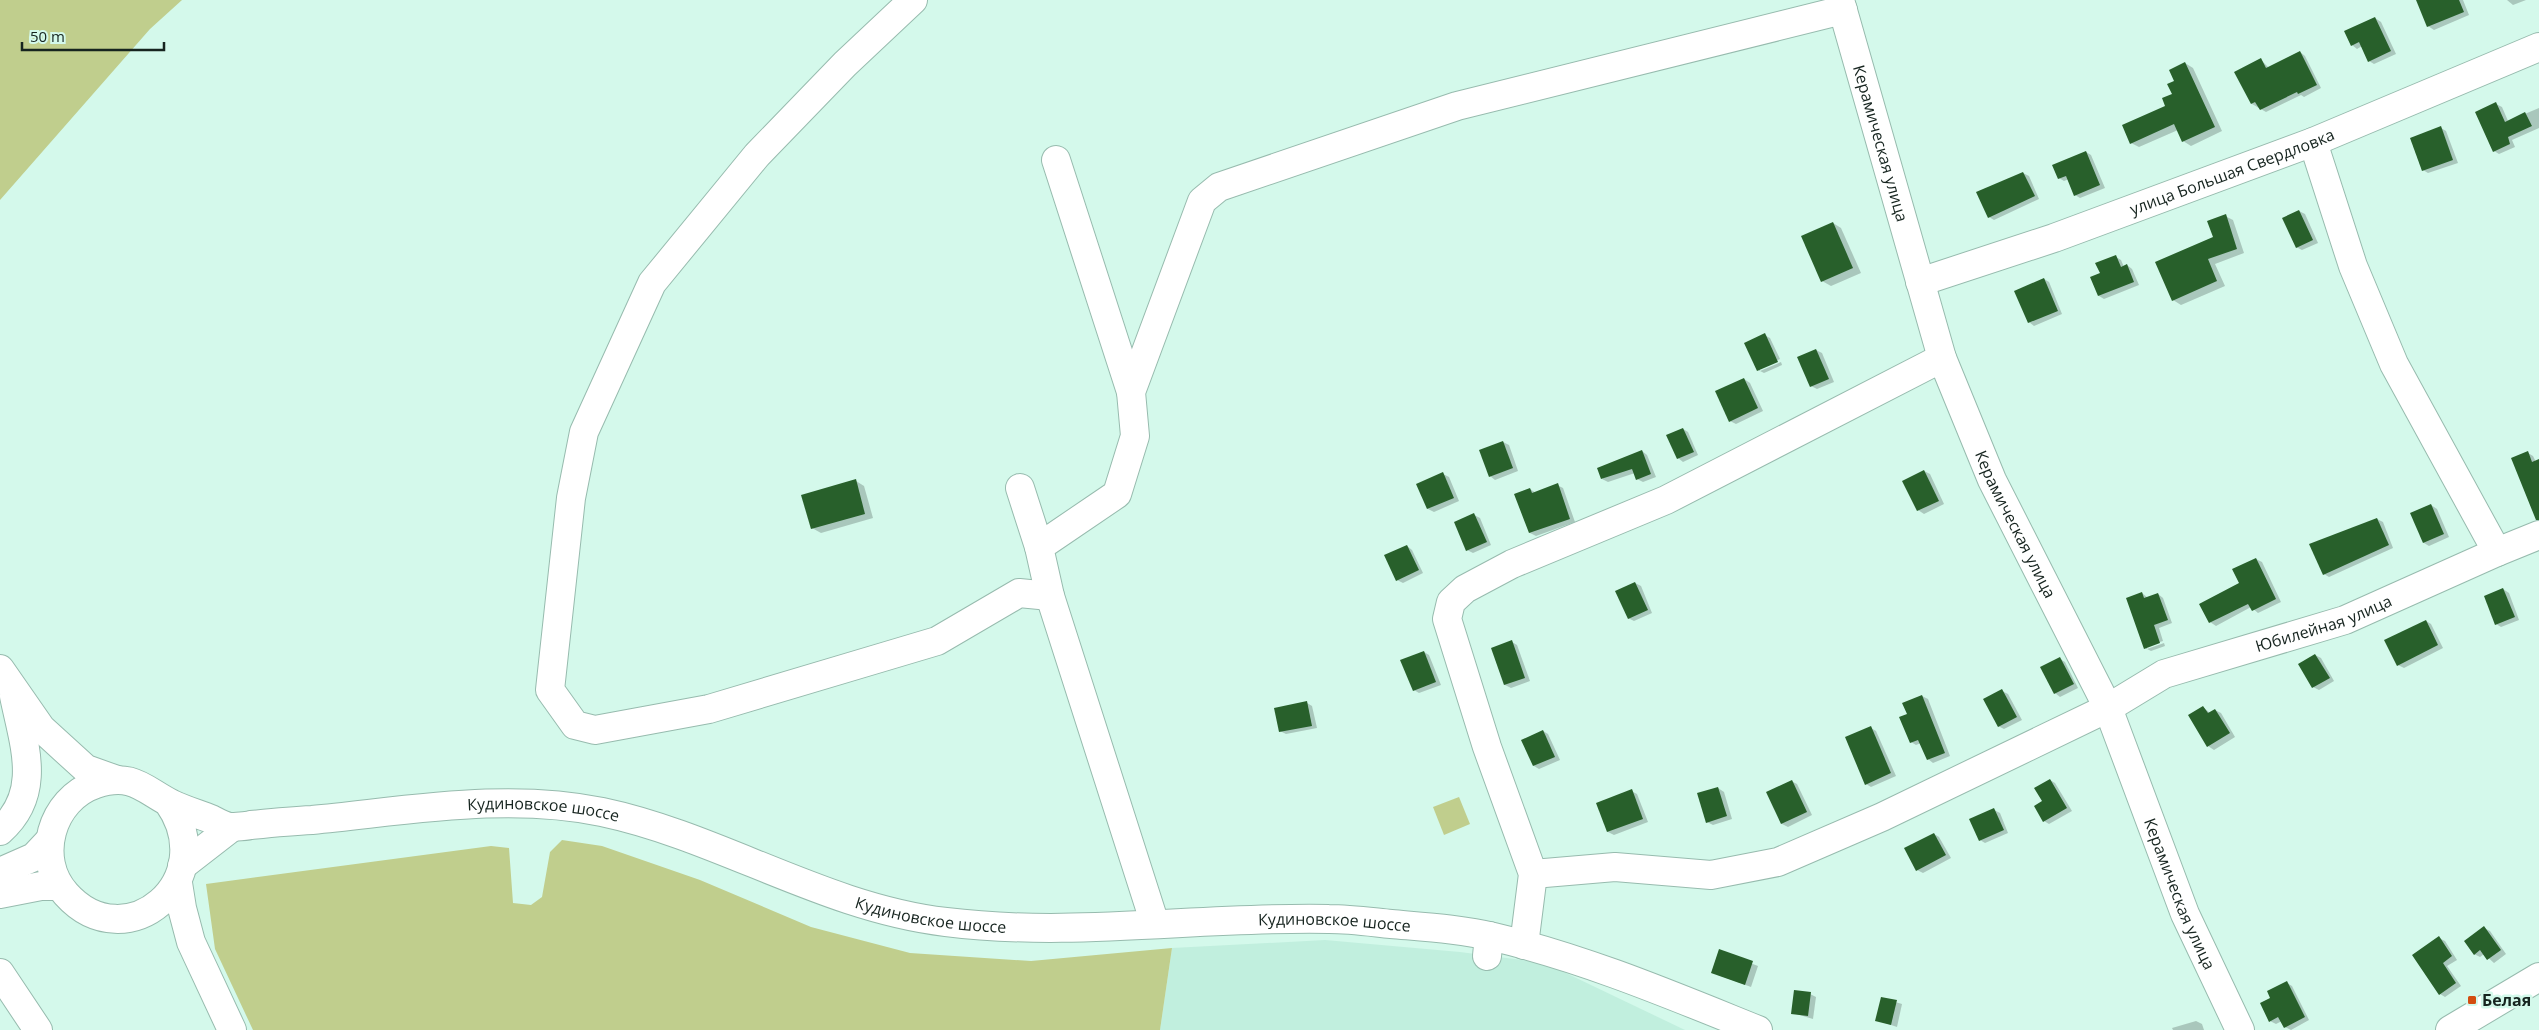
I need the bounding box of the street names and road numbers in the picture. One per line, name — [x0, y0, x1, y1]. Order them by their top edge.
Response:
street label: Керамическая улица — [1848, 62, 1914, 224]
street label: улица Большая Свердловка — [2127, 123, 2338, 220]
street label: Керамическая улица — [1970, 447, 2061, 602]
street label: Юбилейная улица — [2253, 590, 2395, 657]
street label: Кудиновское шоссе — [467, 792, 622, 827]
street label: Керамическая улица — [2139, 815, 2221, 973]
street label: Кудиновское шоссе — [853, 891, 1007, 938]
street label: Кудиновское шоссе — [1258, 908, 1412, 937]

